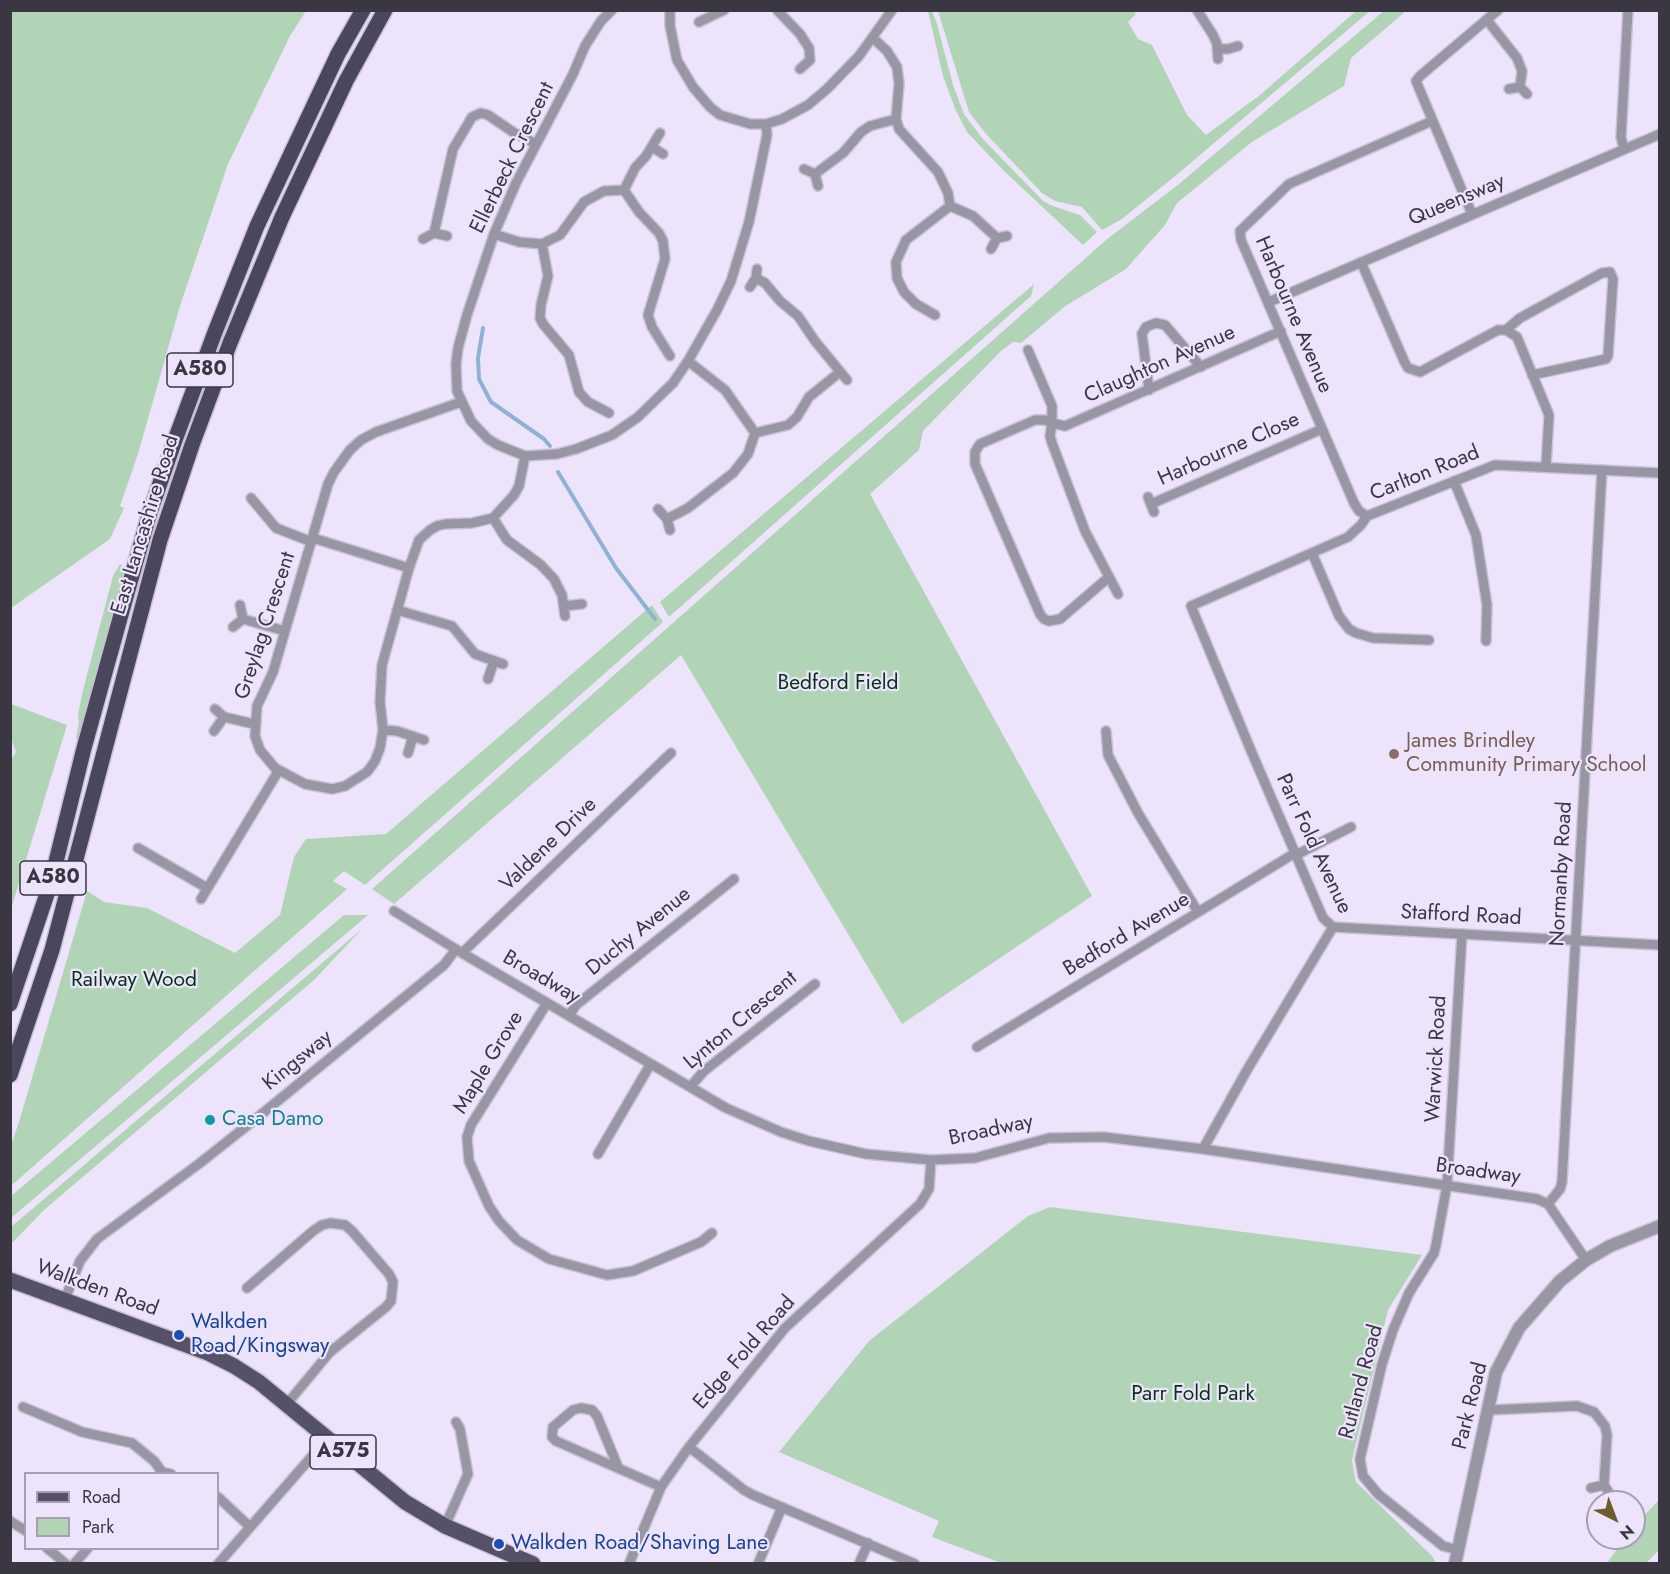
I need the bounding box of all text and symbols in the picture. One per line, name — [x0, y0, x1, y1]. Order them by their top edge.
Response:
street label: Ellerbeck Crescent — [465, 78, 561, 238]
street label: Queensway — [1405, 169, 1509, 233]
street label: Harbourne Avenue — [1249, 233, 1337, 397]
street label: Claughton Avenue — [1081, 320, 1239, 410]
road number: A580 — [167, 353, 233, 387]
street label: Harbourne Close — [1154, 408, 1304, 492]
street label: East Lancashire Road — [107, 432, 185, 618]
street label: Carlton Road — [1367, 441, 1483, 507]
street label: Greylag Crescent — [230, 549, 302, 703]
park label: Bedford Field — [777, 671, 899, 697]
place label: James Brindley Community Primary School — [1406, 729, 1647, 779]
marker: James Brindley Community Primary School — [1387, 747, 1401, 761]
street label: Parr Fold Avenue — [1270, 770, 1356, 918]
street label: Valdene Drive — [496, 793, 602, 897]
street label: Normanby Road — [1546, 801, 1578, 947]
road number: A580 — [20, 861, 86, 895]
street label: Duchy Avenue — [582, 882, 696, 982]
street label: Bedford Avenue — [1059, 887, 1195, 983]
street label: Stafford Road — [1400, 900, 1522, 932]
street label: Broadway — [498, 946, 584, 1010]
street label: Lynton Crescent — [679, 966, 803, 1076]
park label: Railway Wood — [71, 968, 197, 994]
street label: Warwick Road — [1421, 995, 1453, 1123]
street label: Maple Grove — [449, 1007, 529, 1119]
street label: Kingsway — [258, 1025, 338, 1097]
place label: Casa Damo — [222, 1107, 324, 1133]
street label: Broadway — [946, 1110, 1036, 1152]
marker: Casa Damo — [203, 1113, 217, 1127]
street label: Broadway — [1434, 1154, 1522, 1190]
street label: Walkden Road — [32, 1255, 162, 1323]
street label: Edge Fold Road — [689, 1291, 801, 1415]
place label: Walkden Road/Kingsway — [191, 1310, 329, 1360]
street label: Rutland Road — [1335, 1322, 1389, 1442]
marker: Walkden Road/Kingsway — [172, 1328, 186, 1342]
street label: Park Road — [1448, 1360, 1494, 1452]
park label: Parr Fold Park — [1131, 1382, 1255, 1408]
road number: A575 — [310, 1435, 376, 1469]
legend — [24, 1472, 219, 1550]
text: Road — [82, 1484, 121, 1510]
north arrow — [1586, 1490, 1646, 1550]
text: Park — [82, 1514, 114, 1540]
text: N — [1615, 1519, 1639, 1545]
place label: Walkden Road/Shaving Lane — [511, 1531, 768, 1557]
marker: Walkden Road/Shaving Lane — [492, 1537, 506, 1551]

